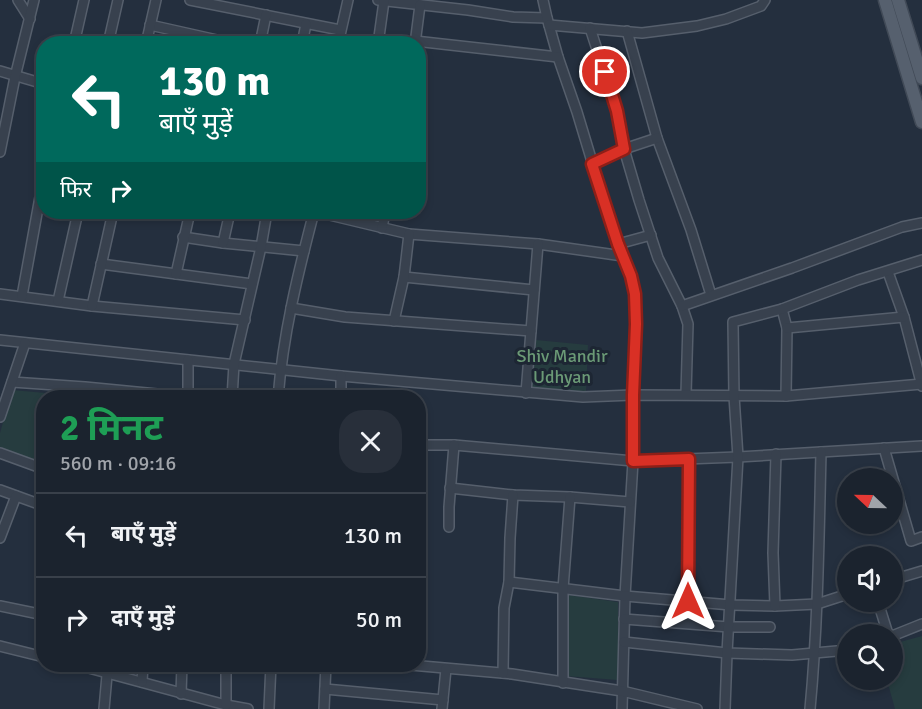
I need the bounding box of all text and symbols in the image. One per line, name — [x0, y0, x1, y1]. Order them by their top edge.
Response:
pin — [579, 46, 630, 97]
icon: arrive — [588, 55, 621, 88]
text: 130 m — [159, 56, 270, 107]
icon: left — [60, 60, 138, 138]
text: बाएँ मुड़ें — [159, 107, 233, 140]
icon: right — [104, 174, 137, 207]
text: फिर — [60, 176, 92, 203]
park label: Shiv Mandir Udhyan — [516, 345, 608, 388]
text: 2 मिनट — [60, 406, 163, 451]
button: close — [339, 410, 402, 473]
text: 560 m · 09:16 — [60, 451, 176, 476]
north arrow — [837, 468, 903, 534]
map controls — [837, 468, 903, 690]
icon: left — [60, 519, 93, 552]
text: बाएँ मुड़ें — [111, 520, 176, 547]
text: 130 m — [344, 522, 402, 549]
button: sound — [837, 546, 903, 612]
position arrow — [656, 569, 720, 633]
icon: right — [60, 603, 93, 636]
text: दाएँ मुड़ें — [111, 604, 175, 631]
text: 50 m — [356, 606, 402, 633]
button: search — [837, 624, 903, 690]

